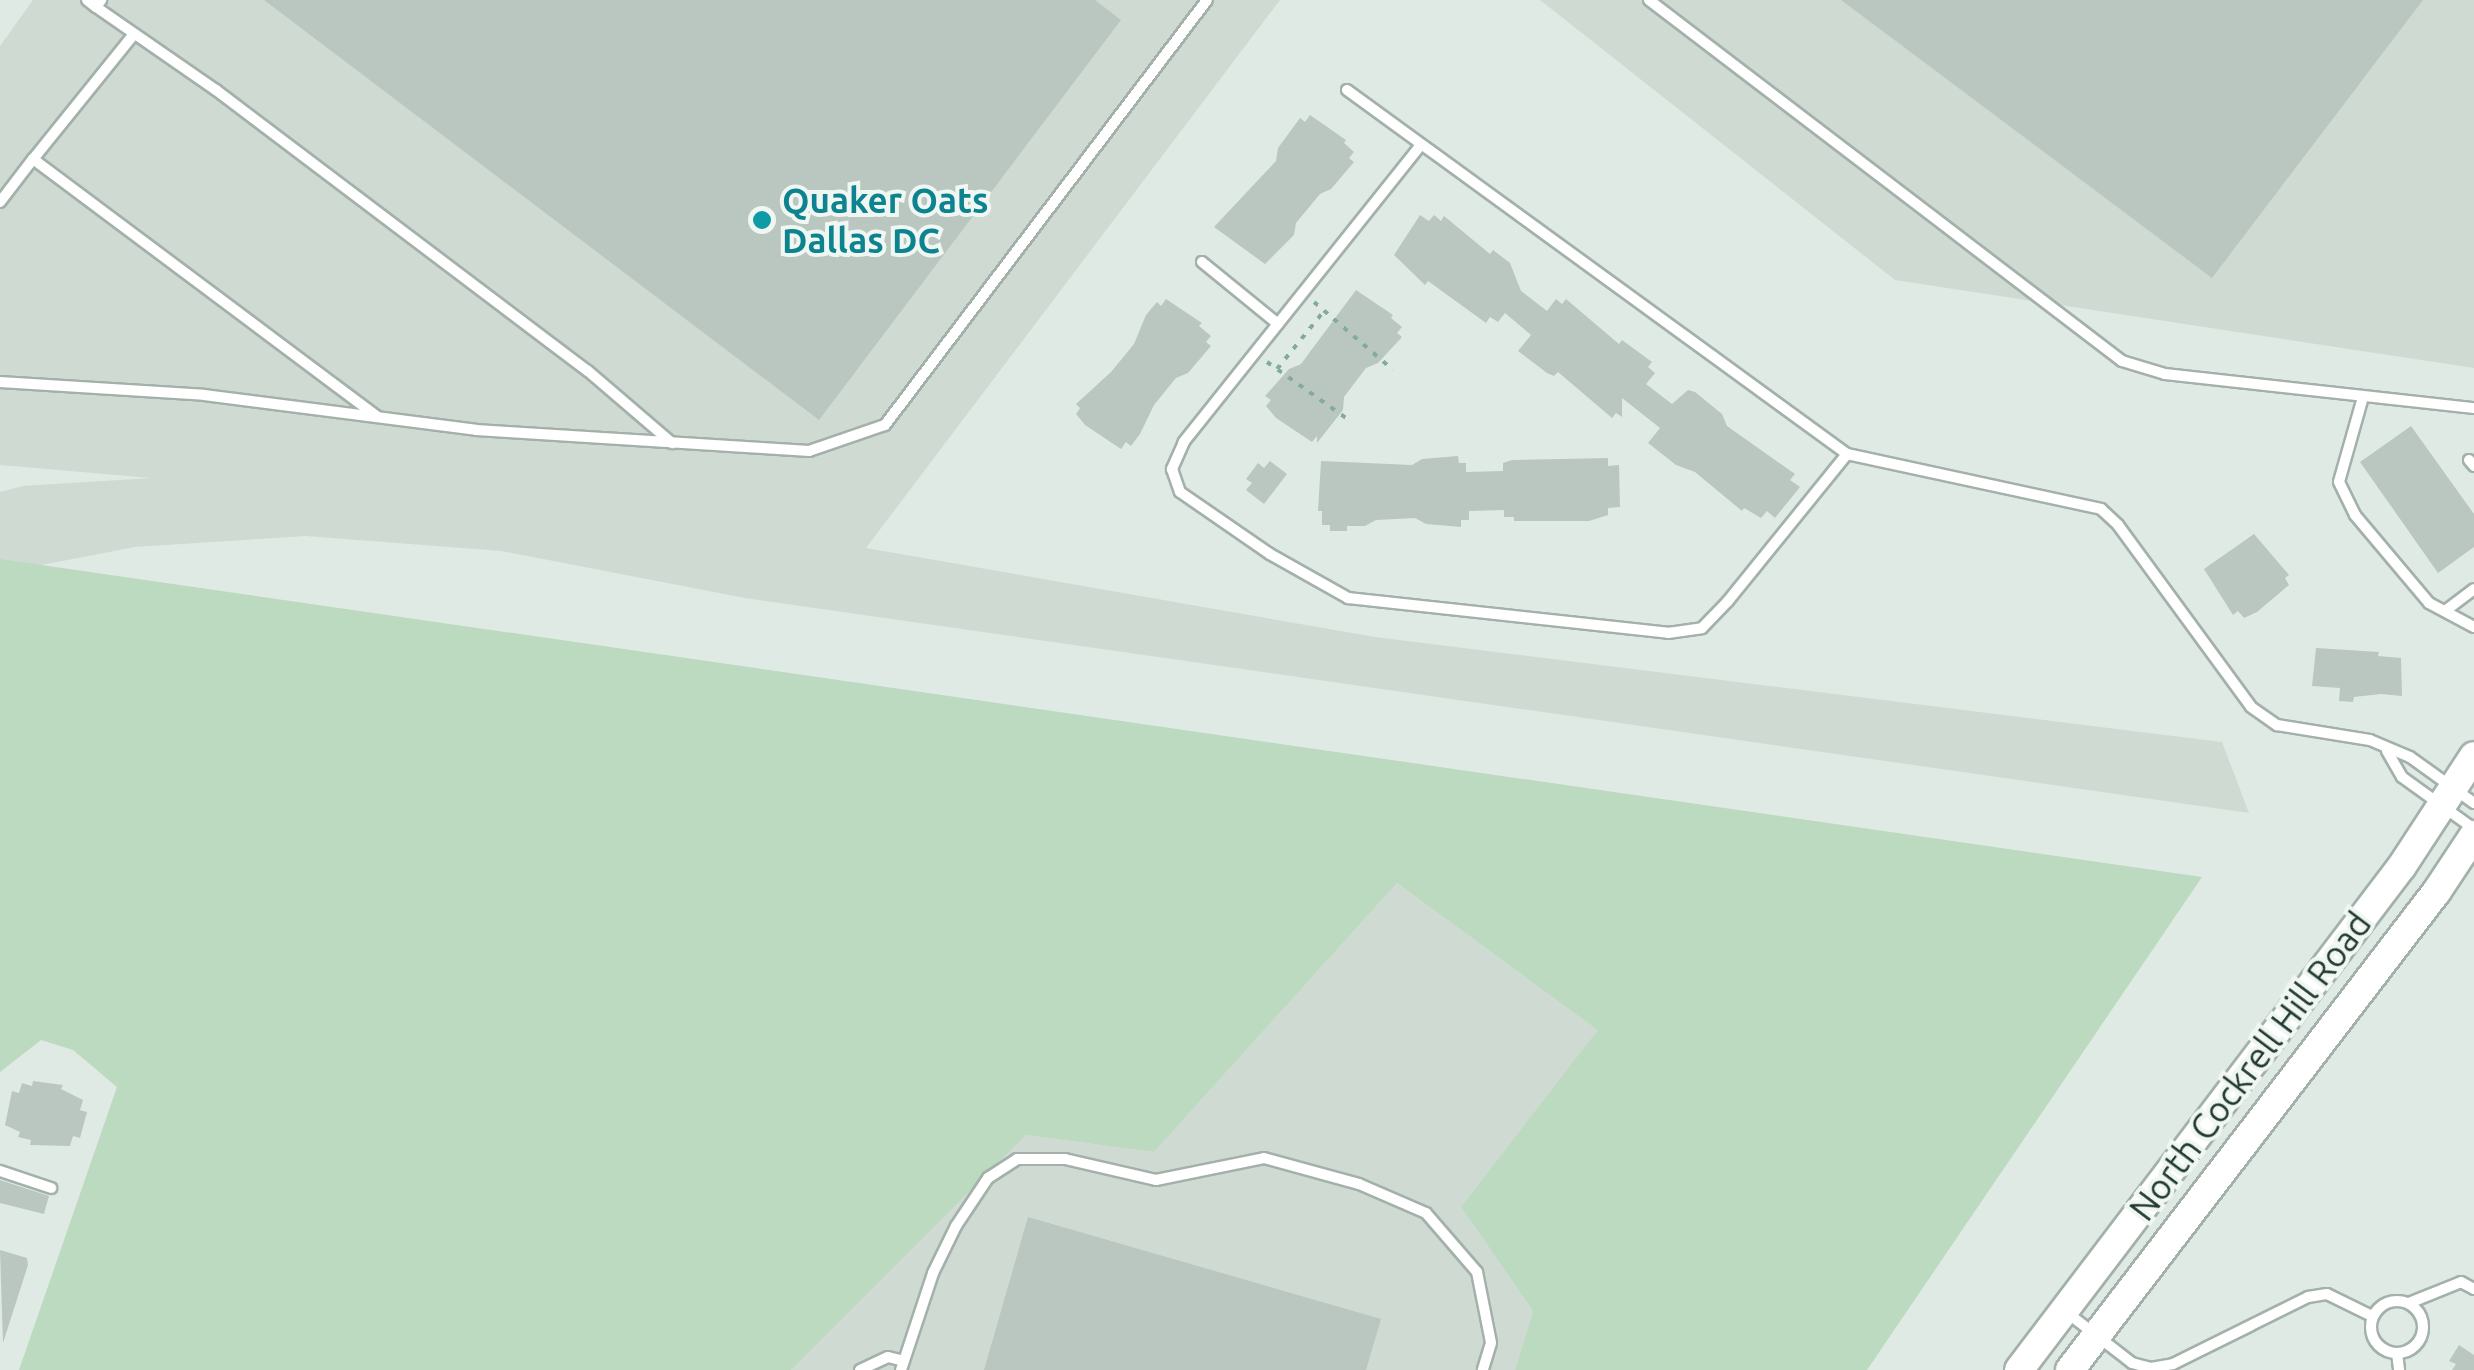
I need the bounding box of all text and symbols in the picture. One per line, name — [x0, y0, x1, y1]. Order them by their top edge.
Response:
place label: Quaker Oats Dallas DC — [782, 179, 989, 261]
marker: Quaker Oats Dallas DC — [751, 209, 773, 231]
street label: North Cockrell Hill Road — [2120, 904, 2380, 1228]

